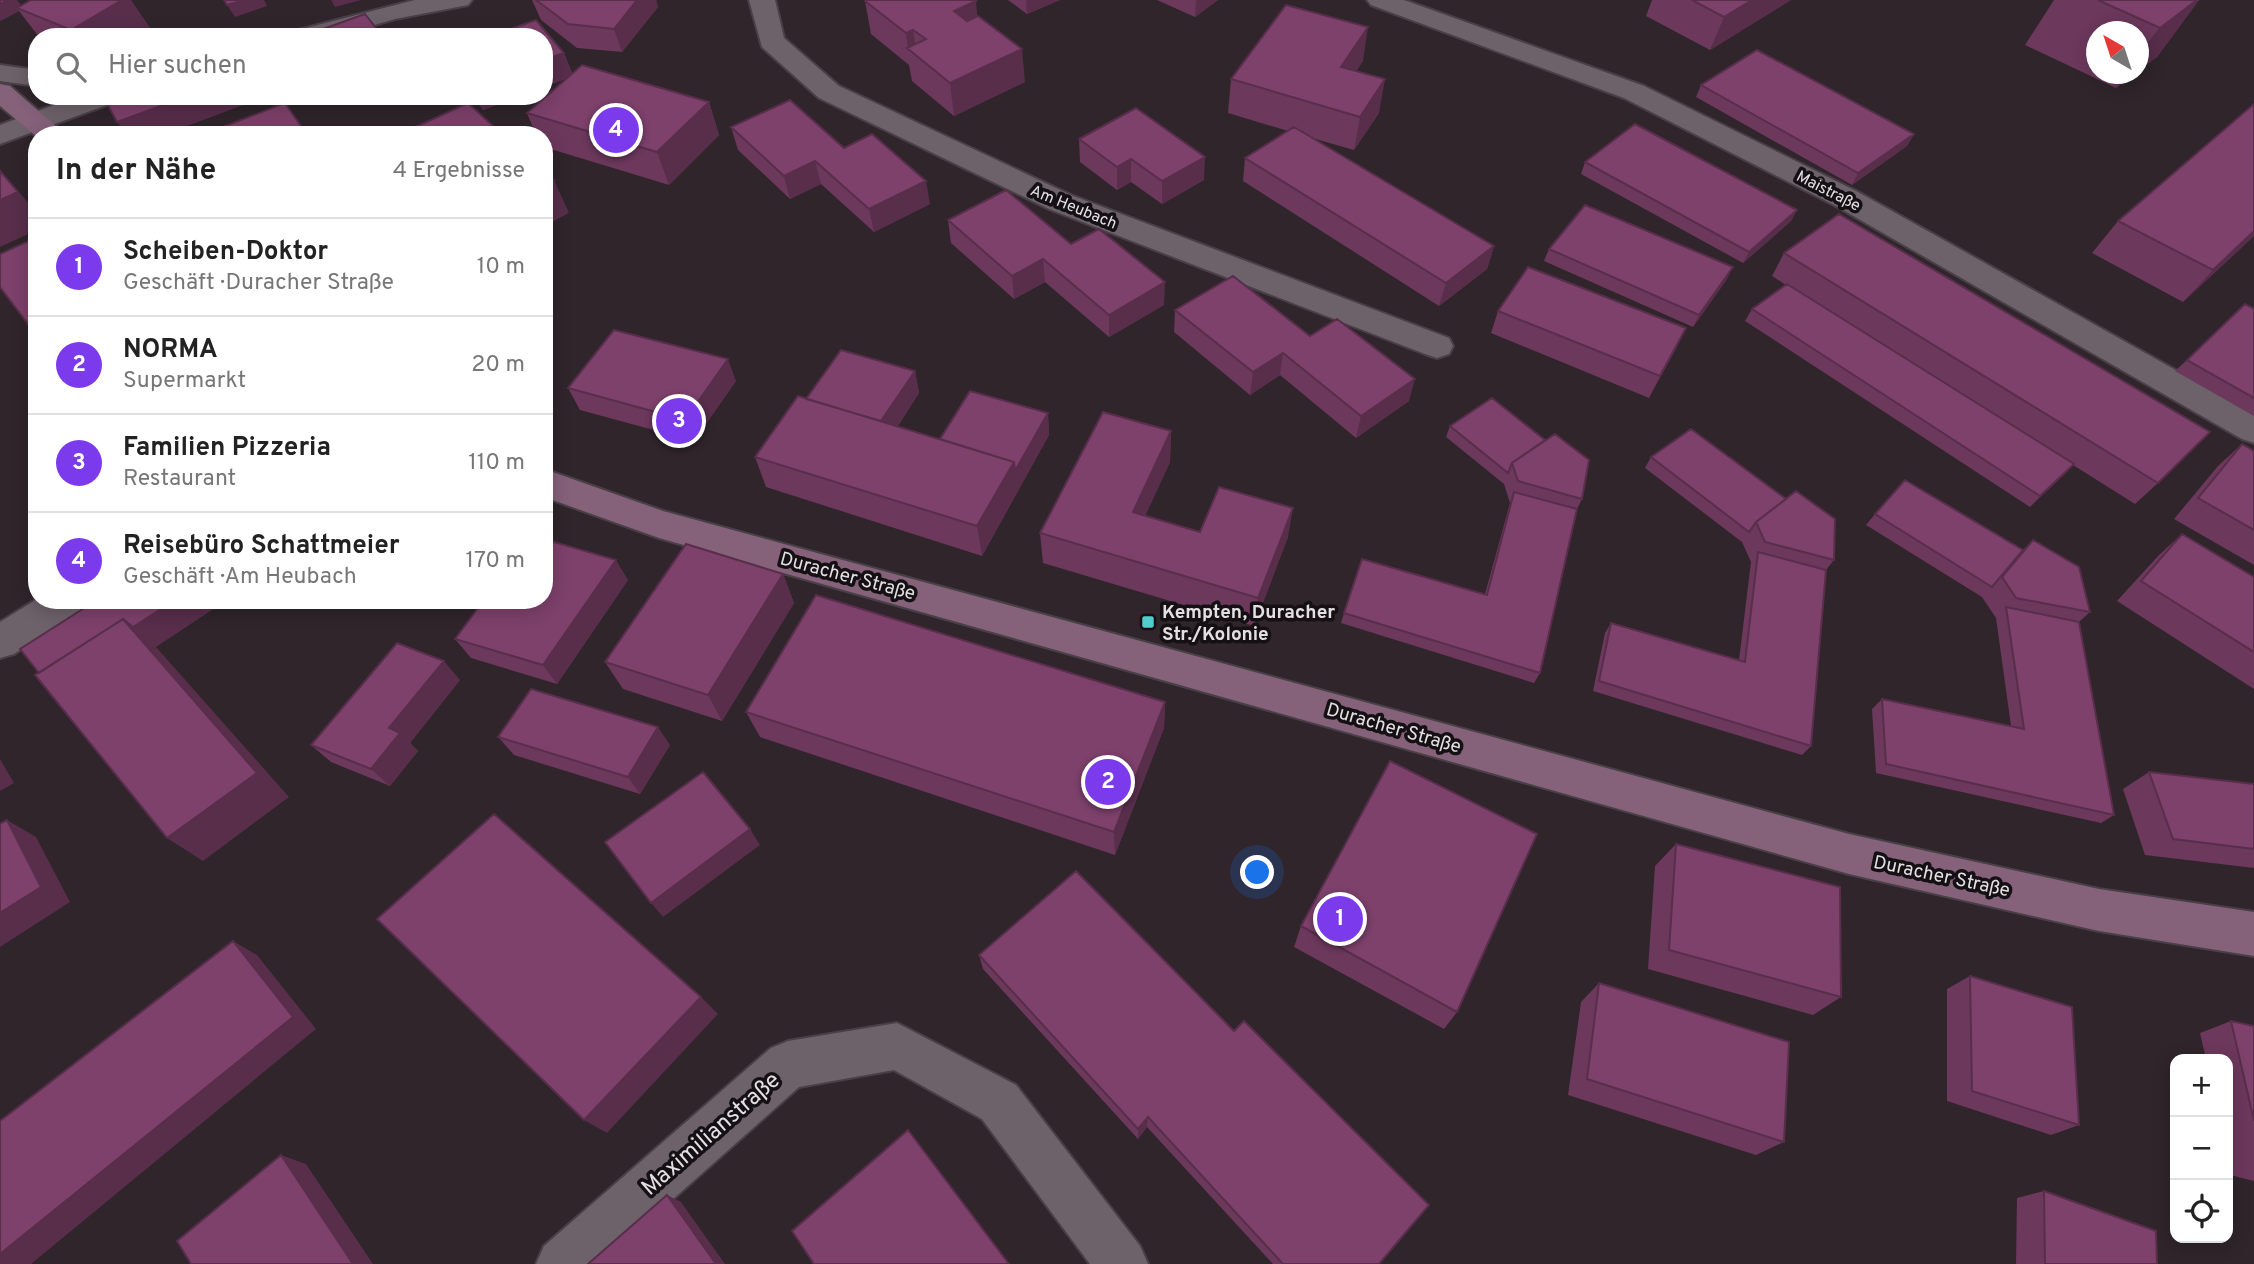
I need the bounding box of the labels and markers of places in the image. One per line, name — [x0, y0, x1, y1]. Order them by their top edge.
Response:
pin: 4 — [593, 104, 639, 156]
pin: 3 — [656, 395, 702, 447]
place label: Kempten, Duracher Str./Kolonie — [1162, 601, 1335, 647]
marker: Kempten, Duracher Str./Kolonie — [1140, 614, 1156, 630]
pin: 2 — [1085, 756, 1131, 808]
pin: 1 — [1317, 893, 1363, 945]

